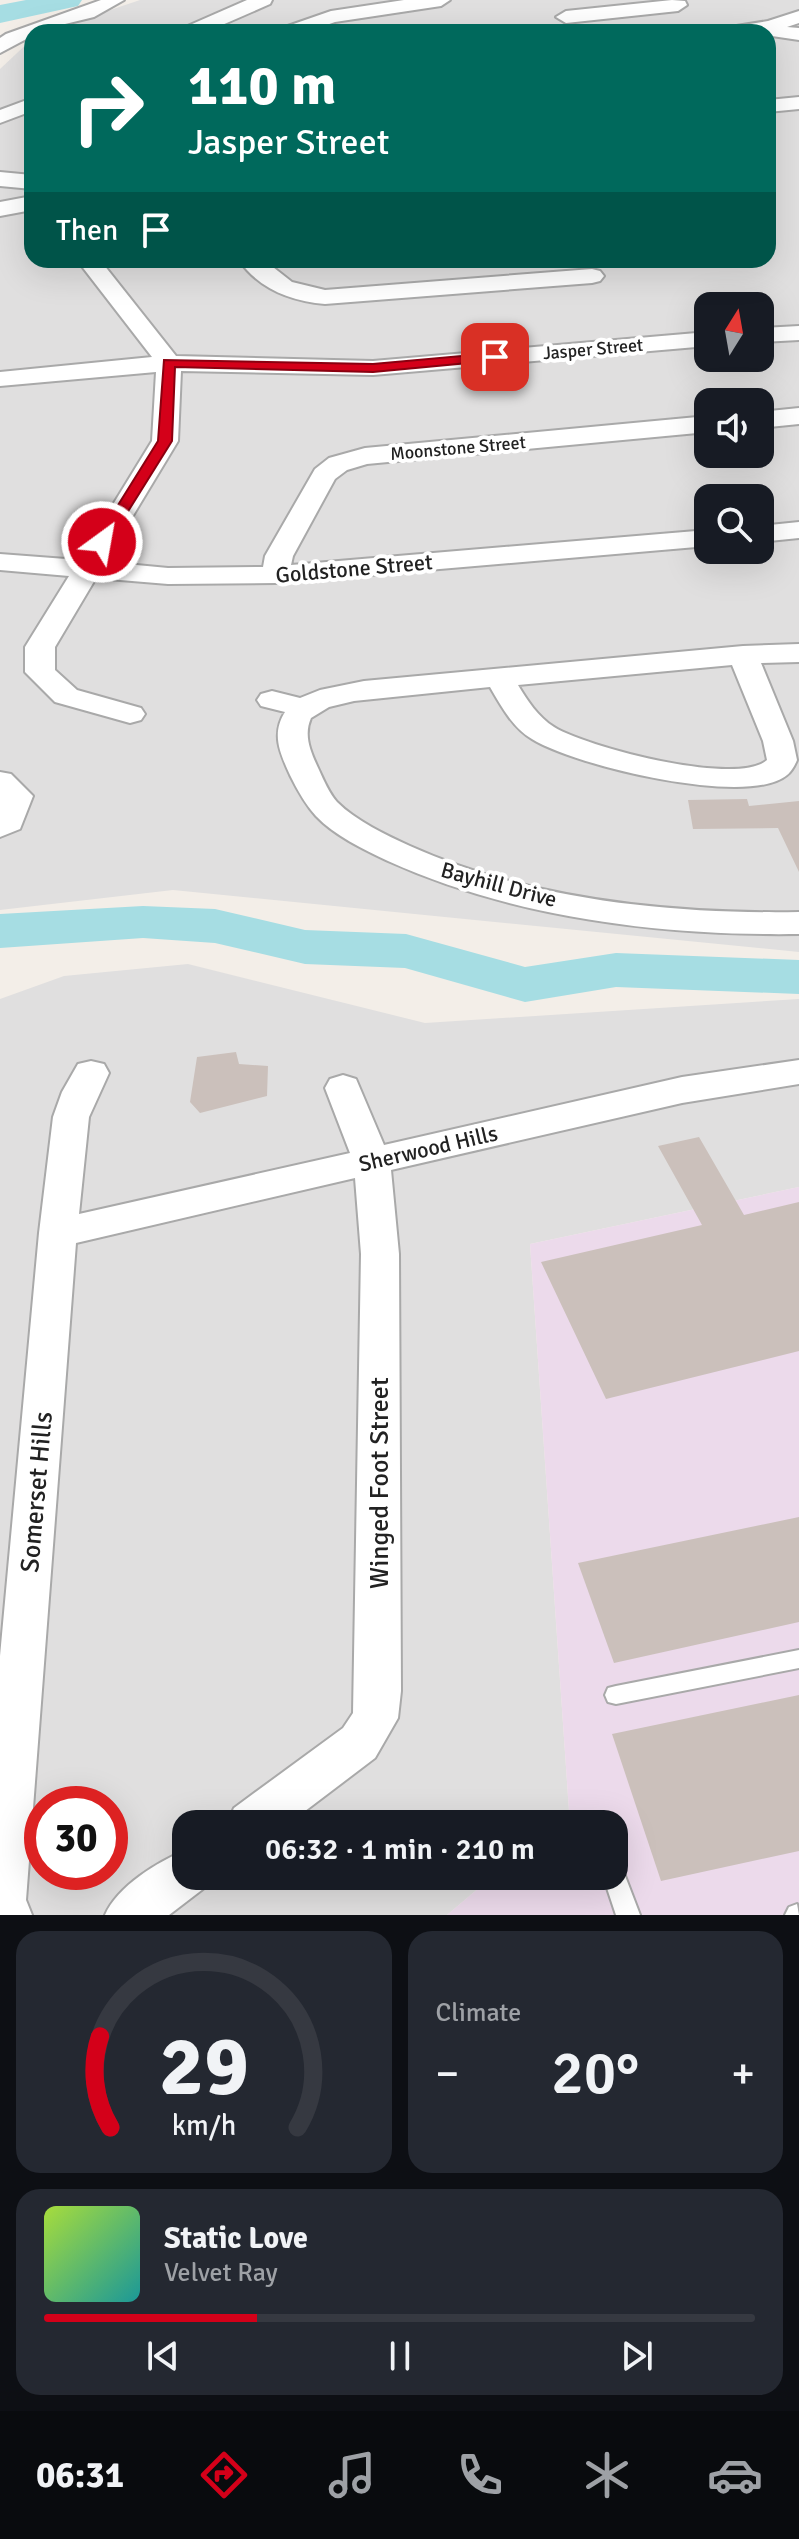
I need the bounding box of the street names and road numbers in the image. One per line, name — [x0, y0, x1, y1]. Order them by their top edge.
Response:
street label: Jasper Street — [542, 334, 644, 364]
street label: Moonstone Street — [389, 431, 527, 465]
street label: Goldstone Street — [275, 548, 434, 589]
street label: Bayhill Drive — [438, 856, 560, 913]
street label: Sherwood Hills — [356, 1119, 500, 1178]
street label: Winged Foot Street — [364, 1377, 396, 1589]
street label: Somerset Hills — [14, 1410, 60, 1574]

